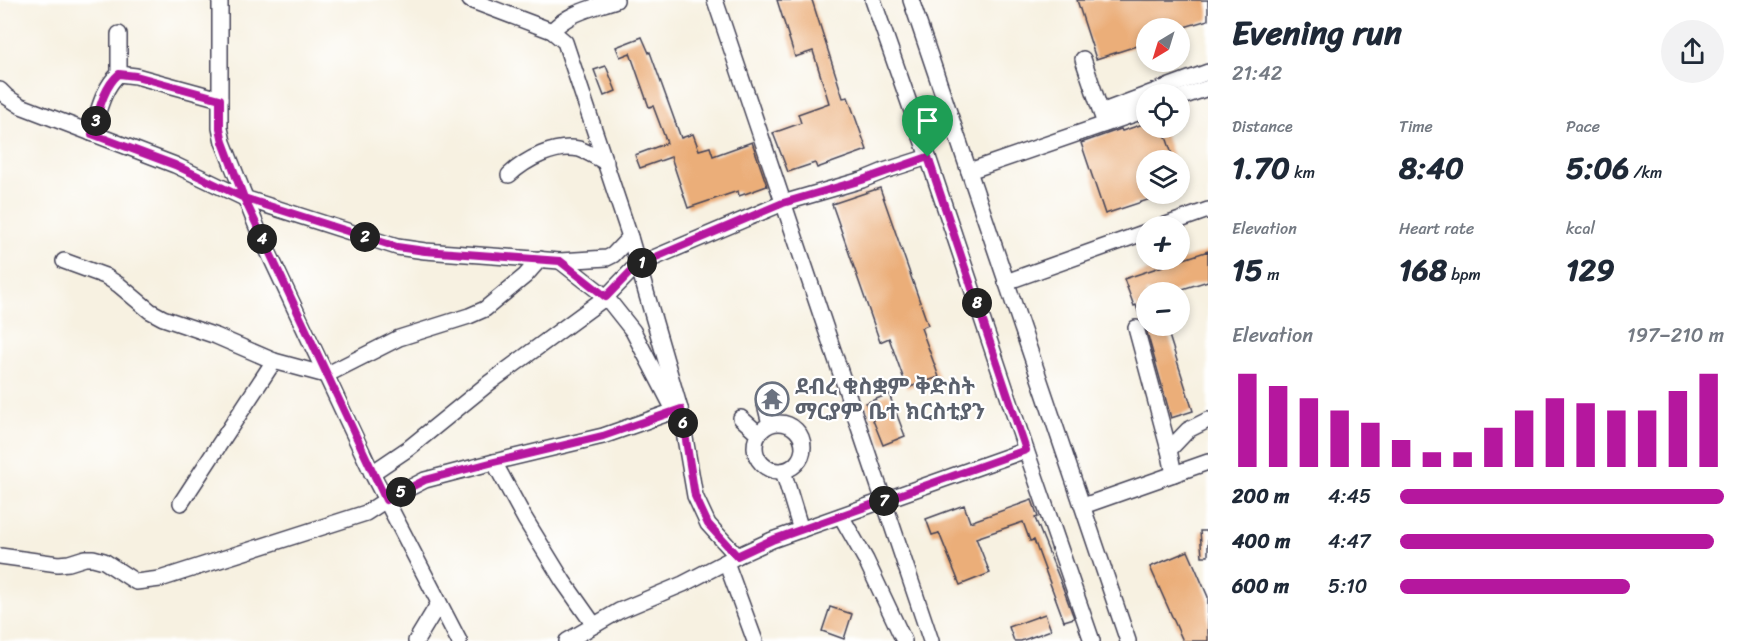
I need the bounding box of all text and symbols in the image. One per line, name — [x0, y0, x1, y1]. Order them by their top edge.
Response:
text: Evening run — [1232, 4, 1402, 62]
north arrow — [1136, 18, 1190, 72]
map controls — [1136, 18, 1190, 336]
button: share — [1661, 20, 1724, 83]
text: 21:42 — [1232, 56, 1282, 91]
button: locate — [1136, 84, 1190, 138]
pin — [902, 95, 953, 157]
icon: arrive — [911, 104, 944, 137]
pin: 3 — [81, 106, 111, 136]
text: 3 — [92, 106, 100, 135]
text: Distance — [1232, 112, 1293, 141]
text: Time — [1399, 112, 1433, 141]
text: Pace — [1566, 112, 1600, 141]
text: 1.70 — [1232, 141, 1290, 195]
text: 8:40 — [1399, 141, 1464, 195]
text: 5:06 — [1566, 141, 1629, 195]
button: layers — [1136, 150, 1190, 204]
text: km — [1290, 158, 1315, 187]
text: /km — [1629, 158, 1662, 187]
text: Elevation — [1232, 214, 1297, 243]
text: Heart rate — [1399, 214, 1474, 243]
text: kcal — [1566, 214, 1595, 243]
button: + — [1136, 216, 1190, 270]
pin: 2 — [350, 222, 380, 252]
text: 2 — [360, 222, 370, 251]
pin: 4 — [247, 224, 277, 254]
text: 4 — [257, 224, 267, 253]
text: 15 — [1232, 243, 1263, 297]
text: 168 — [1399, 243, 1447, 297]
text: 129 — [1566, 243, 1615, 297]
pin: 1 — [627, 248, 657, 278]
text: 1 — [639, 248, 645, 277]
text: m — [1263, 260, 1280, 289]
text: bpm — [1447, 260, 1481, 289]
button: − — [1136, 282, 1190, 336]
pin: 8 — [962, 288, 992, 318]
text: 8 — [972, 288, 982, 317]
text: Elevation — [1232, 318, 1313, 353]
text: 197–210 m — [1627, 318, 1724, 353]
place label: ደብረ ቁስቋም ቅድስት ማርያም ቤተ ክርስቲያን — [795, 367, 985, 431]
temple icon: ደብረ ቁስቋም ቅድስት ማርያም ቤተ ክርስቲያን — [754, 381, 790, 417]
pin: 6 — [668, 408, 698, 438]
text: 6 — [678, 408, 688, 437]
pin: 5 — [386, 477, 416, 507]
text: 5 — [396, 477, 406, 506]
text: 200 m — [1232, 479, 1289, 514]
text: 4:45 — [1328, 479, 1371, 514]
pin: 7 — [869, 486, 899, 516]
text: 7 — [879, 486, 889, 515]
text: 400 m — [1232, 524, 1290, 559]
text: 4:47 — [1328, 524, 1370, 559]
text: 600 m — [1232, 569, 1289, 604]
text: 5:10 — [1328, 569, 1367, 604]

